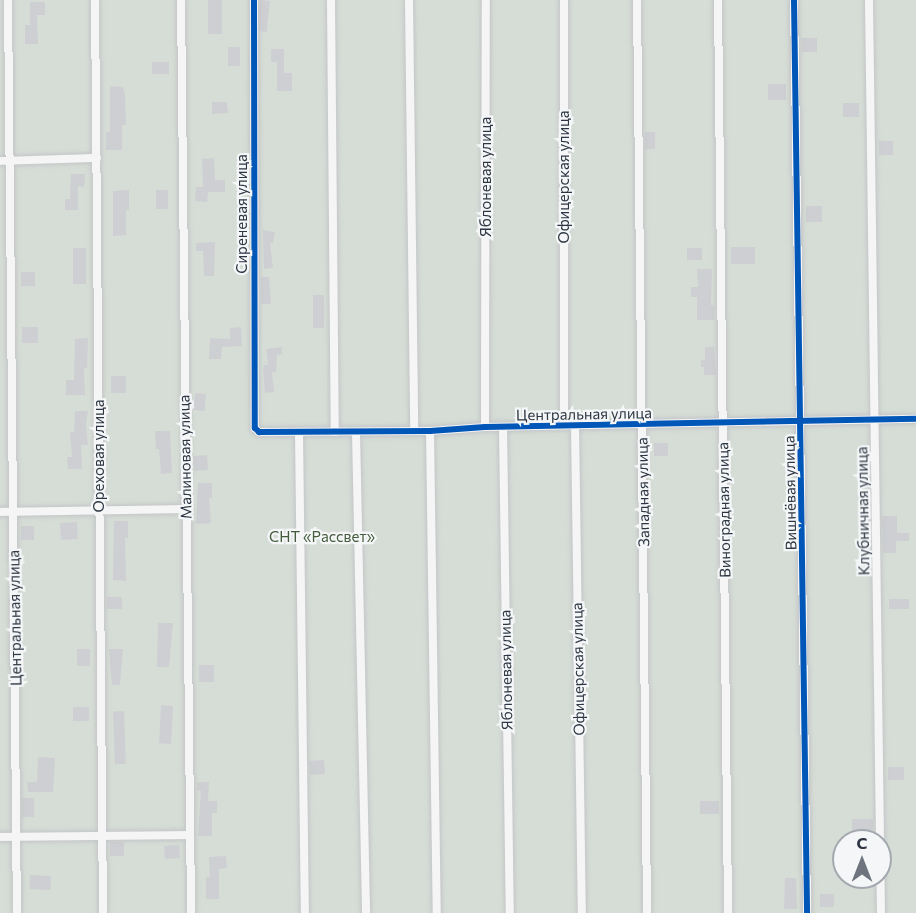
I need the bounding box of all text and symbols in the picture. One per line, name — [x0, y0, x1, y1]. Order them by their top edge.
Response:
street label: Офицерская улица — [555, 110, 573, 244]
street label: Яблоневая улица — [477, 117, 495, 237]
street label: Сиреневая улица — [233, 154, 251, 274]
street label: Малиновая улица — [175, 395, 195, 519]
street label: Ореховая улица — [90, 399, 108, 513]
street label: Центральная улица — [516, 404, 652, 424]
street label: Вишнёвая улица — [780, 435, 800, 551]
street label: Западная улица — [633, 437, 653, 547]
street label: Виноградная улица — [714, 442, 734, 578]
street label: Клубничная улица — [853, 446, 873, 576]
park label: СНТ «Рассвет» — [269, 528, 375, 546]
street label: Центральная улица — [5, 550, 25, 686]
street label: Офицерская улица — [568, 602, 588, 736]
street label: Яблоневая улица — [496, 610, 516, 730]
north arrow — [832, 829, 892, 889]
text: С — [857, 833, 867, 852]

